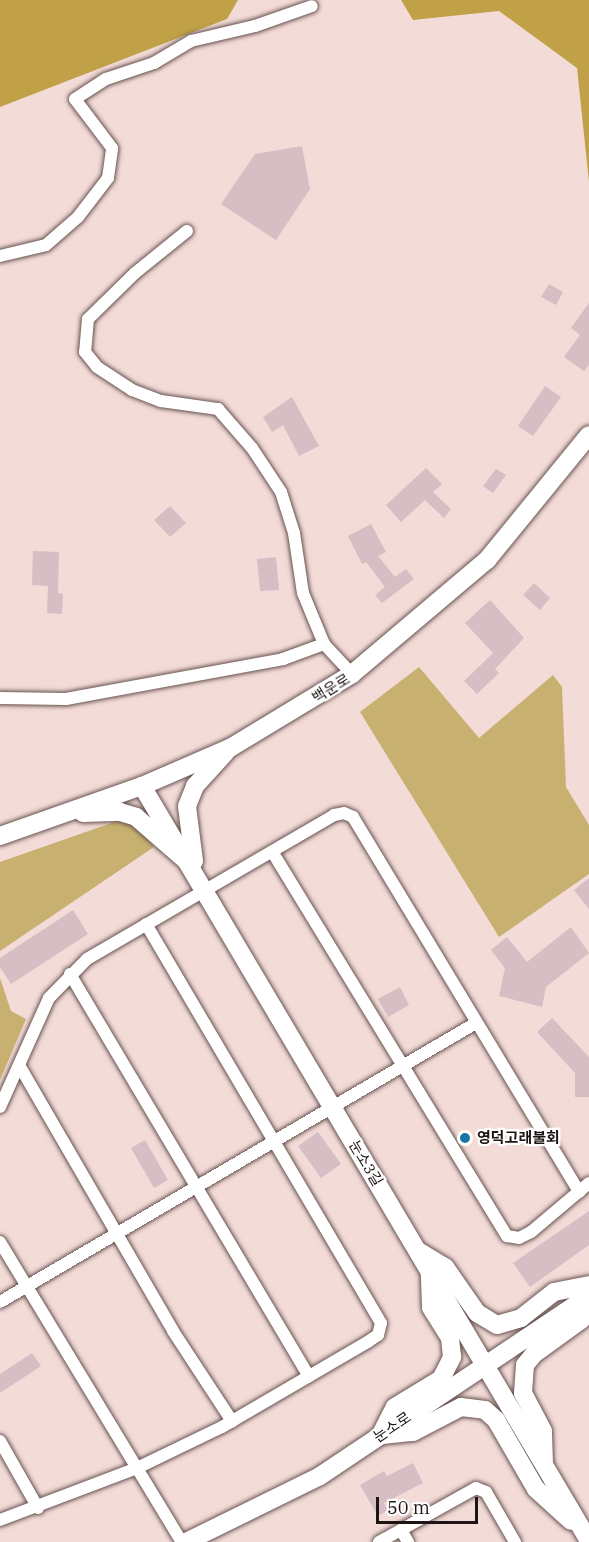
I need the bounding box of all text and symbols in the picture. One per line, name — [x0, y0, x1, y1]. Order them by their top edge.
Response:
street label: 백운로 — [309, 669, 353, 707]
place label: 영덕고래불회 — [477, 1129, 560, 1147]
marker: 영덕고래불회 — [458, 1131, 472, 1145]
street label: 눈소3길 — [345, 1137, 387, 1189]
street label: 눈소로 — [370, 1408, 414, 1446]
scale bar — [379, 1485, 481, 1523]
text: 50 m — [387, 1496, 430, 1519]

